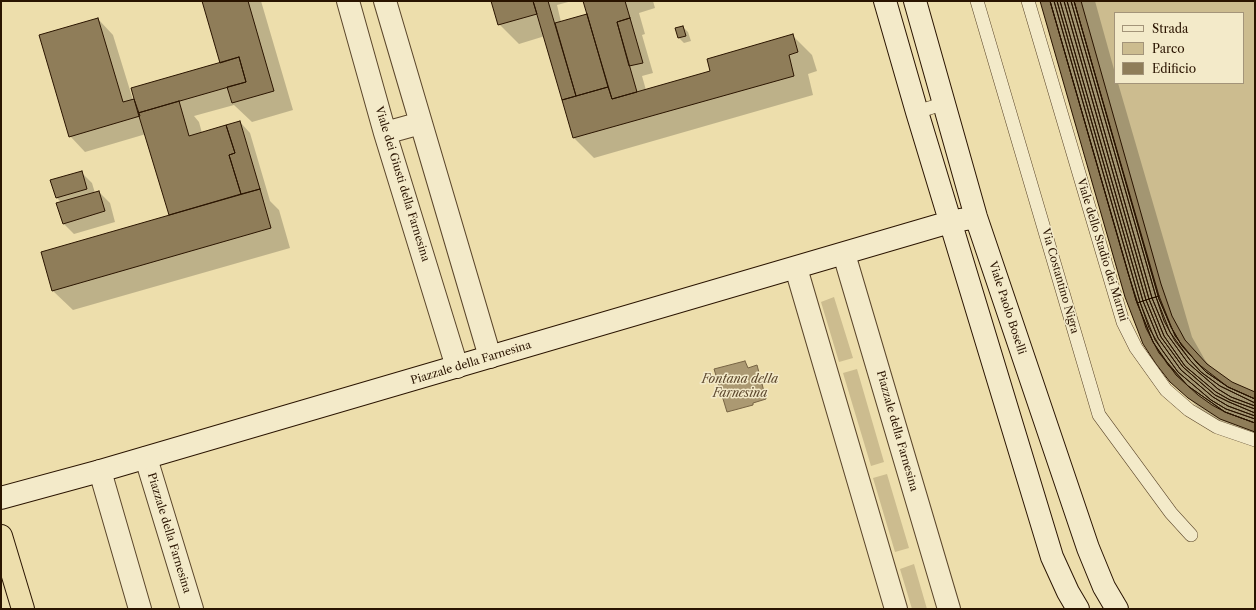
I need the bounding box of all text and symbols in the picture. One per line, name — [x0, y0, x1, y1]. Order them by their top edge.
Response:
legend — [1114, 12, 1244, 84]
text: Strada — [1152, 21, 1188, 36]
text: Parco — [1152, 41, 1185, 56]
text: Edificio — [1152, 61, 1196, 76]
street label: Viale dei Giusti della Farnesina — [372, 105, 432, 263]
street label: Viale dello Stadio dei Marmi — [1074, 177, 1130, 323]
street label: Via Costantino Nigra — [1039, 227, 1081, 335]
street label: Viale Paolo Boselli — [986, 260, 1028, 356]
street label: Piazzale della Farnesina — [409, 338, 533, 388]
street label: Piazzale della Farnesina — [873, 369, 921, 493]
water label: Fontana della Farnesina — [702, 373, 778, 401]
street label: Piazzale della Farnesina — [144, 471, 194, 595]

